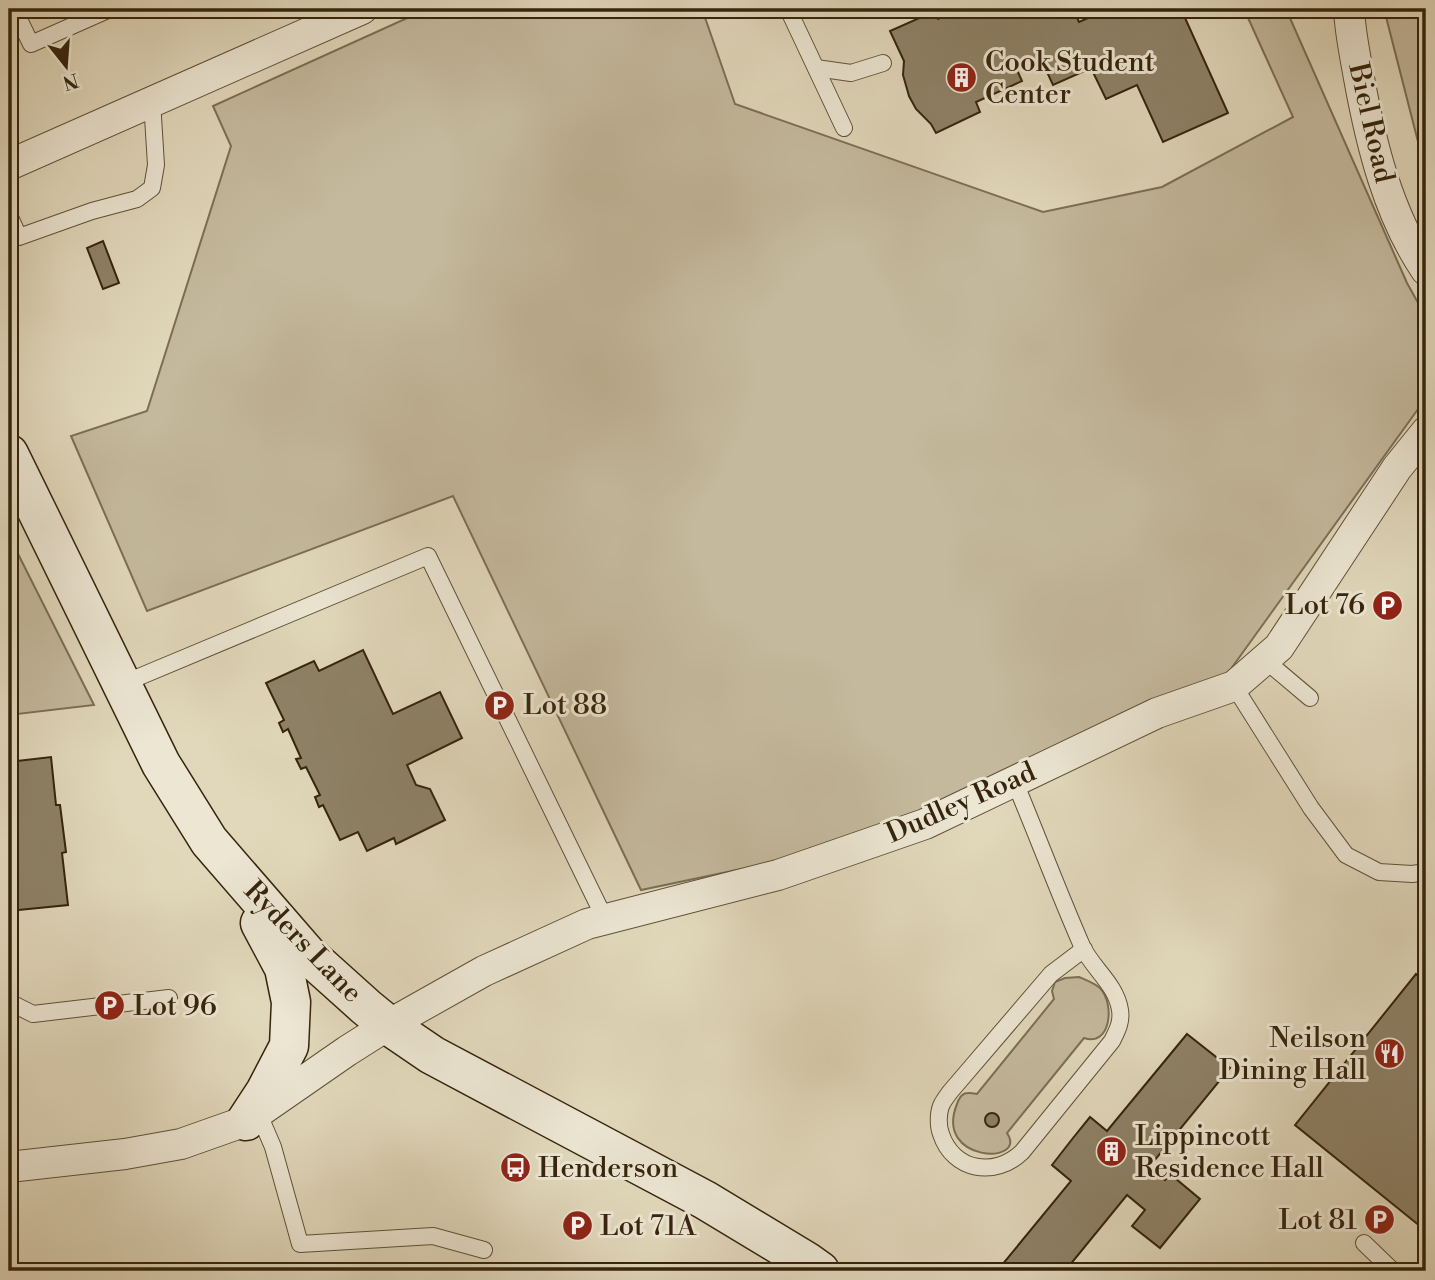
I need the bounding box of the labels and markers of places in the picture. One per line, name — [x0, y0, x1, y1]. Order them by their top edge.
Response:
place label: Cook Student Center — [985, 45, 1155, 112]
building icon: Cook Student Center — [945, 61, 979, 95]
place label: Lot 76 — [1285, 588, 1365, 623]
parking icon: Lot 76 — [1371, 588, 1405, 622]
parking icon: Lot 88 — [483, 688, 517, 722]
place label: Lot 88 — [523, 688, 607, 723]
parking icon: Lot 96 — [93, 989, 127, 1023]
place label: Lot 96 — [133, 989, 217, 1024]
place label: Neilson Dining Hall — [1219, 1021, 1366, 1088]
restaurant icon: Neilson Dining Hall — [1372, 1037, 1406, 1071]
place label: Lippincott Residence Hall — [1135, 1119, 1324, 1186]
building icon: Lippincott Residence Hall — [1095, 1135, 1129, 1169]
bus stop icon: Henderson — [498, 1151, 532, 1185]
place label: Henderson — [538, 1151, 678, 1186]
place label: Lot 81 — [1279, 1203, 1357, 1238]
parking icon: Lot 81 — [1363, 1203, 1397, 1237]
parking icon: Lot 71A — [560, 1209, 594, 1243]
place label: Lot 71A — [600, 1209, 697, 1244]

